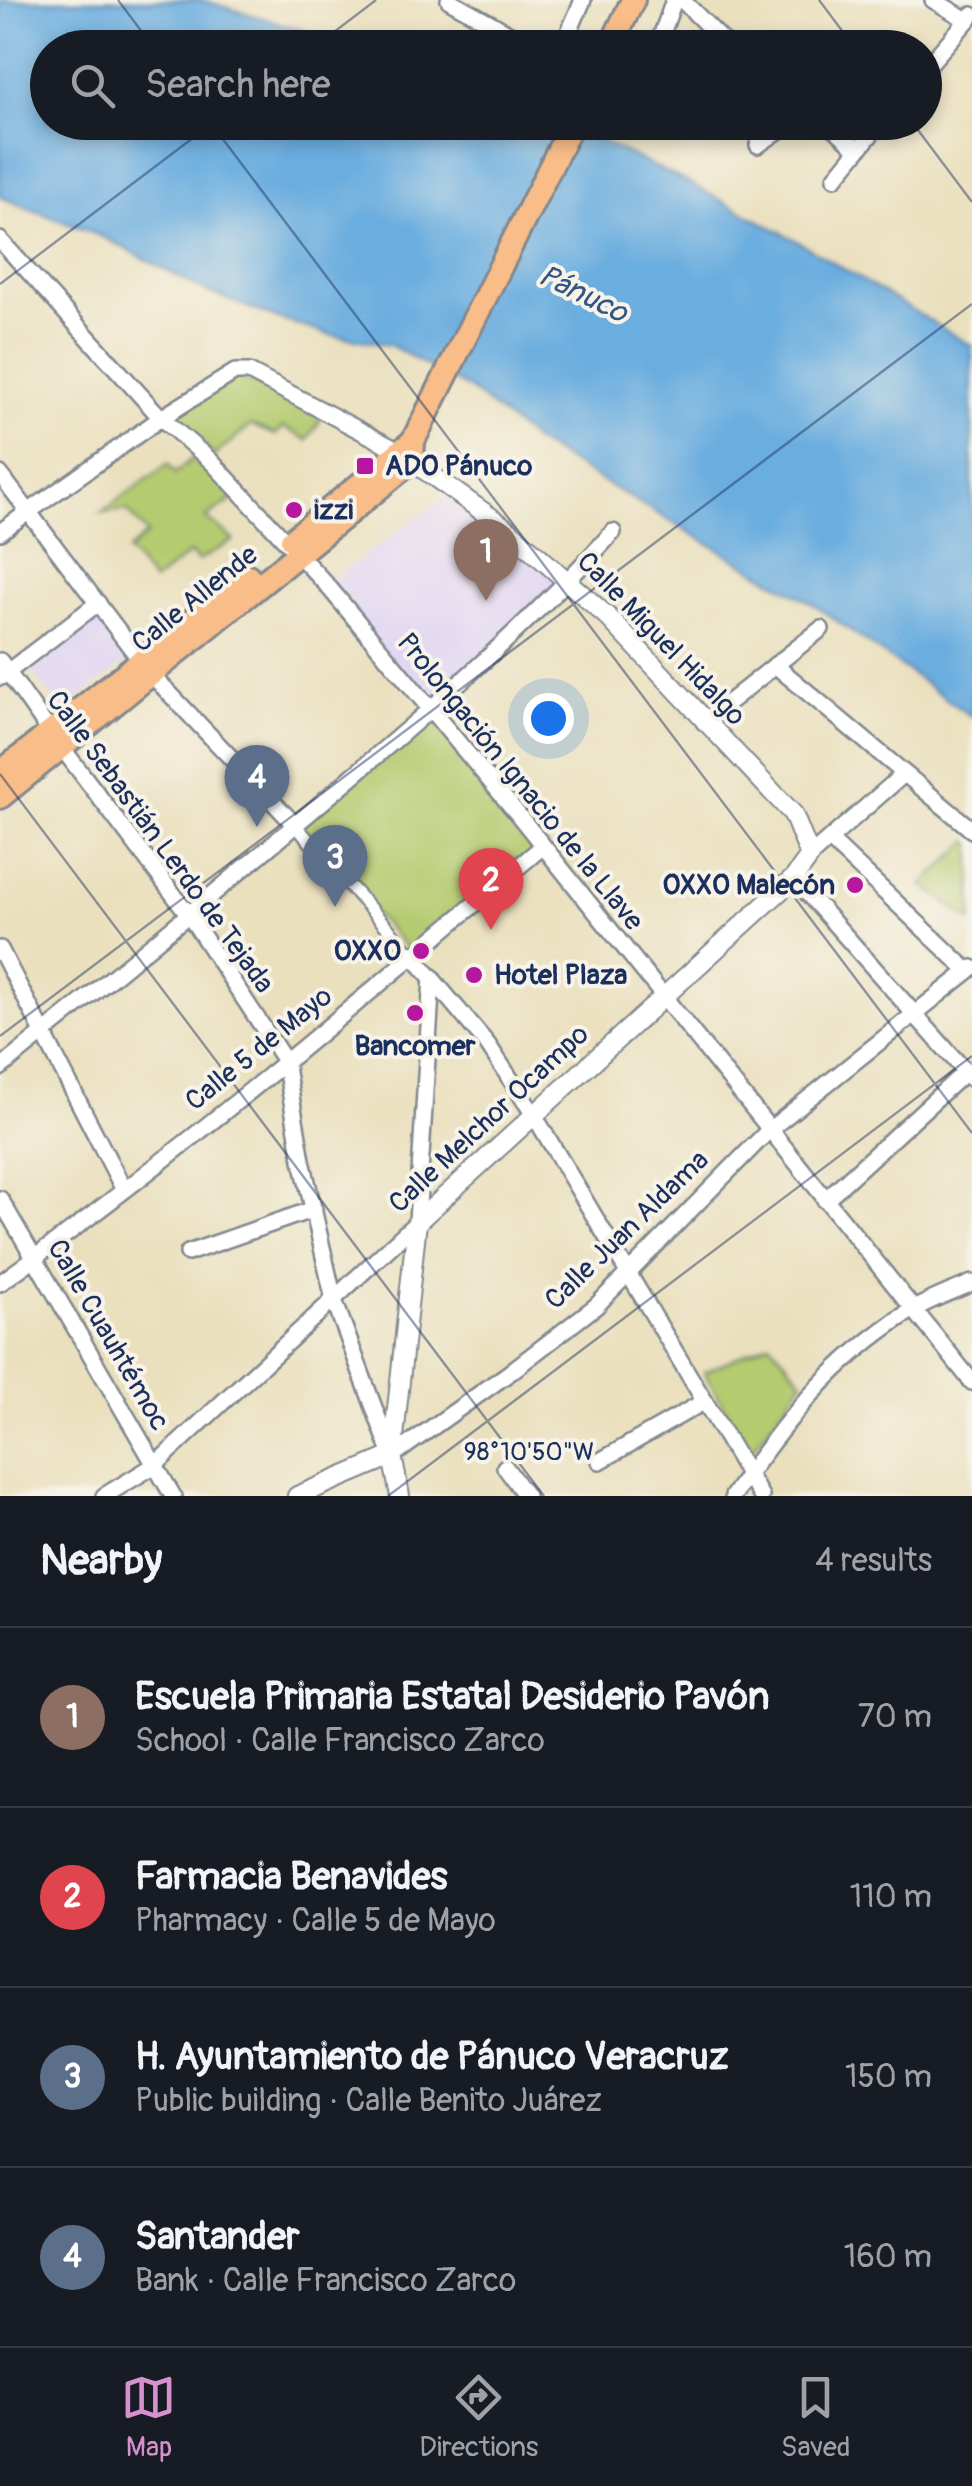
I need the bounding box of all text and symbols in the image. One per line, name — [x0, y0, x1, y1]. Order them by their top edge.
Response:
search box — [30, 30, 942, 140]
icon: search — [65, 58, 120, 113]
text: Search here — [145, 61, 331, 109]
water label: Pánuco — [533, 257, 635, 332]
place label: ADO Pánuco — [385, 449, 532, 484]
marker: ADO Pánuco — [354, 455, 376, 477]
place label: izzi — [314, 493, 353, 528]
marker: izzi — [283, 499, 305, 521]
pin: 1 — [454, 518, 518, 601]
street label: Calle Allende — [125, 537, 265, 660]
street label: Calle Miguel Hidalgo — [569, 545, 753, 733]
street label: Prolongación Ignacio de la Llave — [389, 626, 651, 938]
street label: Calle Sebastián Lerdo de Tejada — [39, 684, 281, 1000]
your location — [523, 693, 574, 744]
pin: 4 — [224, 744, 290, 827]
pin: 3 — [302, 824, 368, 907]
pin: 2 — [458, 848, 524, 930]
place label: OXXO Malecón — [663, 868, 835, 903]
marker: OXXO Malecón — [844, 874, 866, 896]
place label: OXXO — [334, 934, 401, 969]
marker: OXXO — [410, 940, 432, 962]
place label: Hotel Plaza — [494, 958, 627, 993]
marker: Hotel Plaza — [463, 964, 485, 986]
street label: Calle 5 de Mayo — [179, 979, 339, 1119]
marker: Bancomer — [404, 1002, 426, 1024]
street label: Calle Melchor Ocampo — [382, 1017, 596, 1221]
place label: Bancomer — [355, 1029, 476, 1064]
street label: Calle Juan Aldama — [538, 1143, 716, 1317]
street label: Calle Cuauhtémoc — [39, 1233, 177, 1437]
text: 98°10'50"W — [464, 1437, 594, 1468]
text: Nearby — [40, 1535, 162, 1587]
text: 4 results — [815, 1541, 932, 1581]
text: Escuela Primaria Estatal Desiderio Pavón — [135, 1673, 770, 1721]
text: 1 — [66, 1697, 79, 1737]
text: 70 m — [858, 1697, 932, 1737]
text: School · Calle Francisco Zarco — [135, 1721, 545, 1761]
text: Farmacia Benavides — [135, 1853, 447, 1901]
text: 2 — [64, 1877, 81, 1917]
text: 110 m — [850, 1877, 932, 1917]
text: Pharmacy · Calle 5 de Mayo — [135, 1901, 496, 1941]
text: H. Ayuntamiento de Pánuco Veracruz — [135, 2033, 728, 2081]
text: 3 — [64, 2057, 81, 2097]
text: 150 m — [845, 2057, 932, 2097]
text: Public building · Calle Benito Juárez — [135, 2081, 602, 2121]
text: Santander — [135, 2213, 299, 2261]
text: 4 — [63, 2237, 82, 2277]
text: 160 m — [844, 2237, 932, 2277]
text: Bank · Calle Francisco Zarco — [135, 2261, 516, 2301]
tab: Map — [121, 2370, 176, 2465]
tab: Directions — [419, 2370, 538, 2465]
tab: Saved — [781, 2370, 851, 2465]

